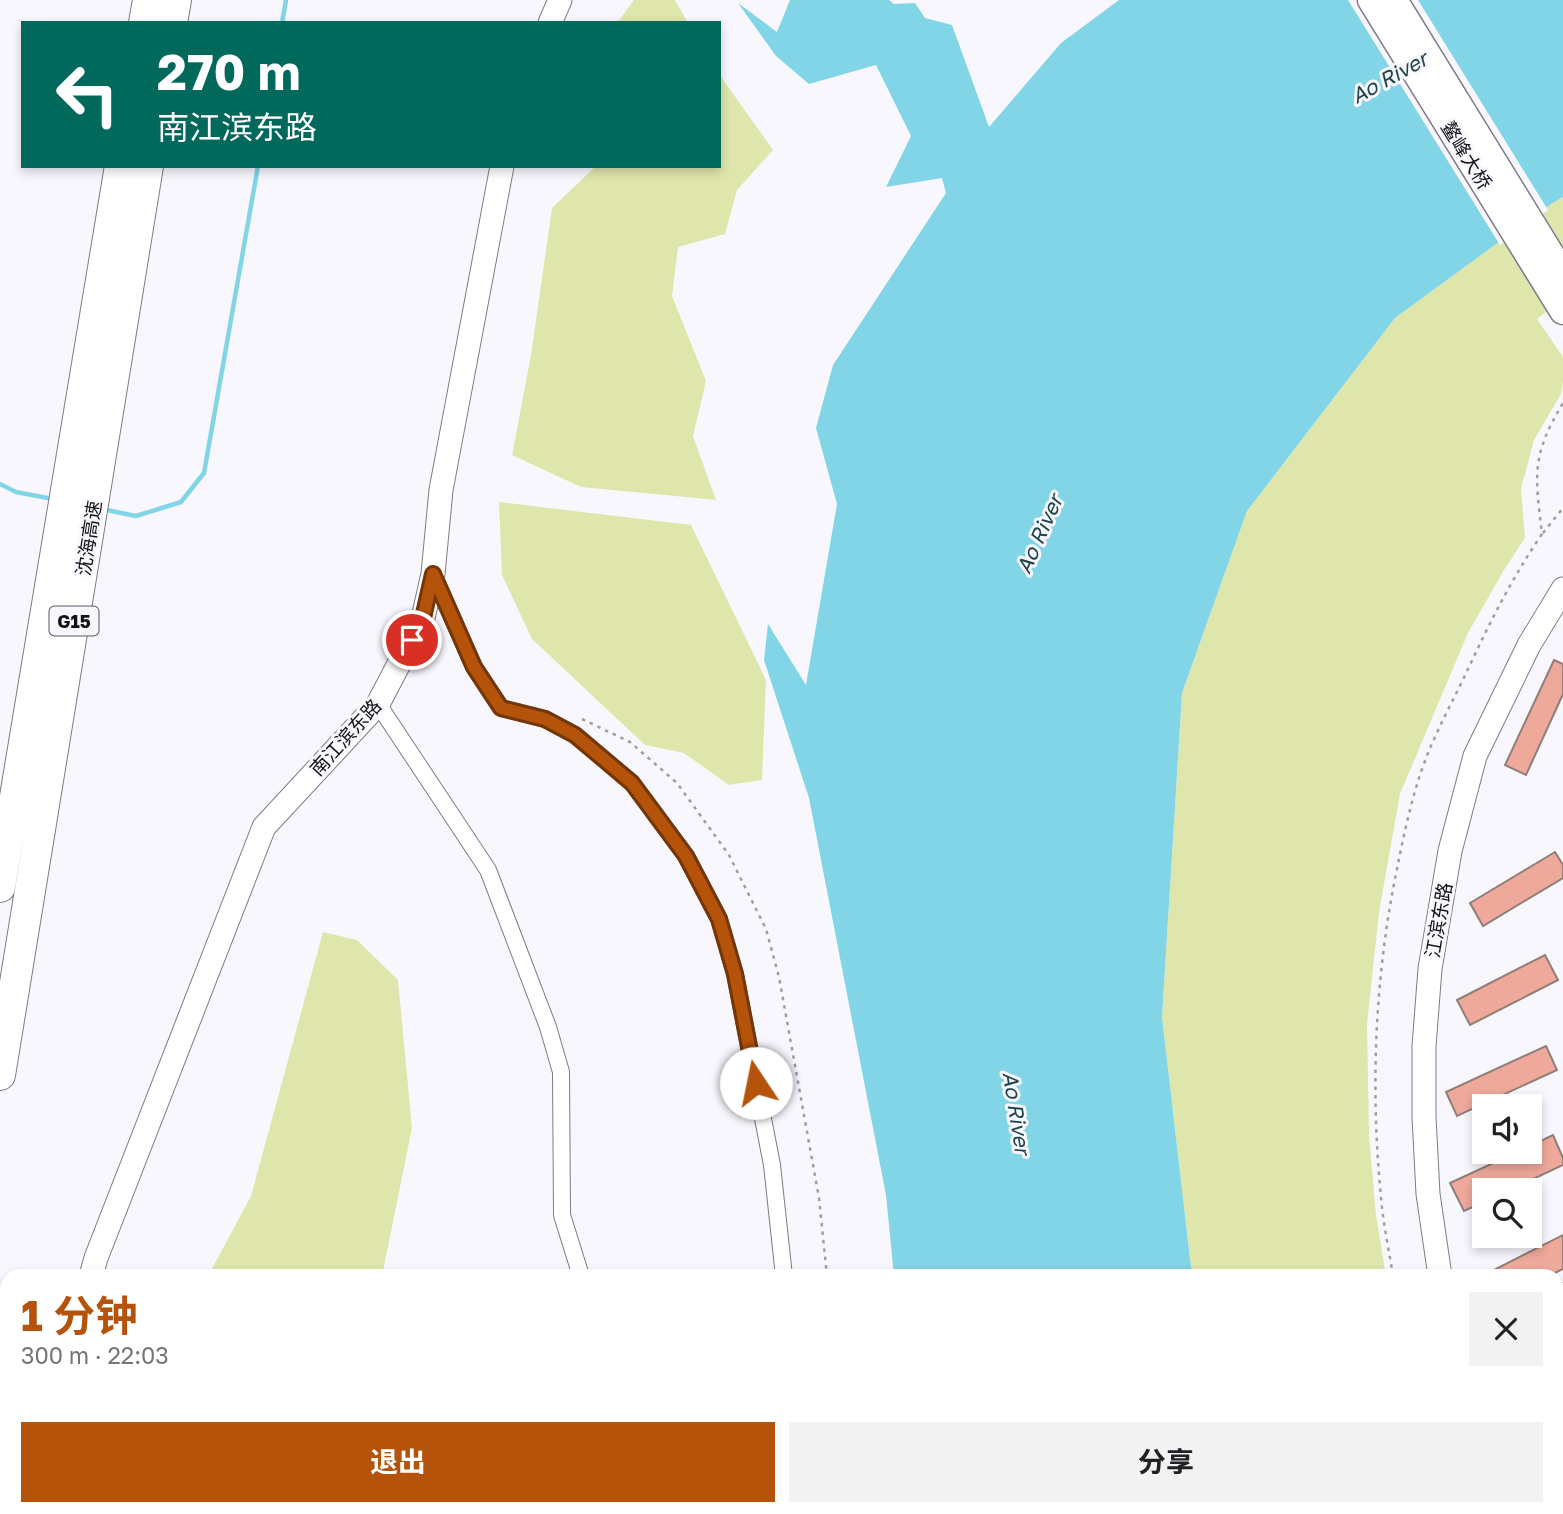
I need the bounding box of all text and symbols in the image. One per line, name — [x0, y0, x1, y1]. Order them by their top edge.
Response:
text: 270 m — [157, 42, 301, 101]
water label: Ao River — [1346, 44, 1434, 109]
icon: left — [42, 49, 133, 140]
text: 南江滨东路 — [157, 108, 317, 146]
street label: 鳌峰大桥 — [1437, 117, 1497, 193]
water label: Ao River — [1010, 488, 1069, 577]
street label: 沈海高速 — [71, 499, 105, 577]
road number: G15 — [50, 606, 98, 636]
pin — [382, 610, 442, 670]
icon: arrive — [393, 621, 431, 659]
street label: 南江滨东路 — [305, 694, 385, 780]
street label: 江滨东路 — [1420, 881, 1456, 959]
position arrow — [719, 1046, 793, 1120]
water label: Ao River — [998, 1070, 1037, 1159]
map controls — [1472, 1094, 1542, 1248]
button: sound — [1472, 1094, 1542, 1164]
button: search — [1472, 1178, 1542, 1248]
text: 1 分钟 — [21, 1290, 137, 1340]
button: close — [1469, 1292, 1543, 1366]
text: 300 m · 22:03 — [21, 1341, 169, 1369]
button: 退出 — [21, 1422, 775, 1502]
button: 分享 — [789, 1422, 1543, 1502]

